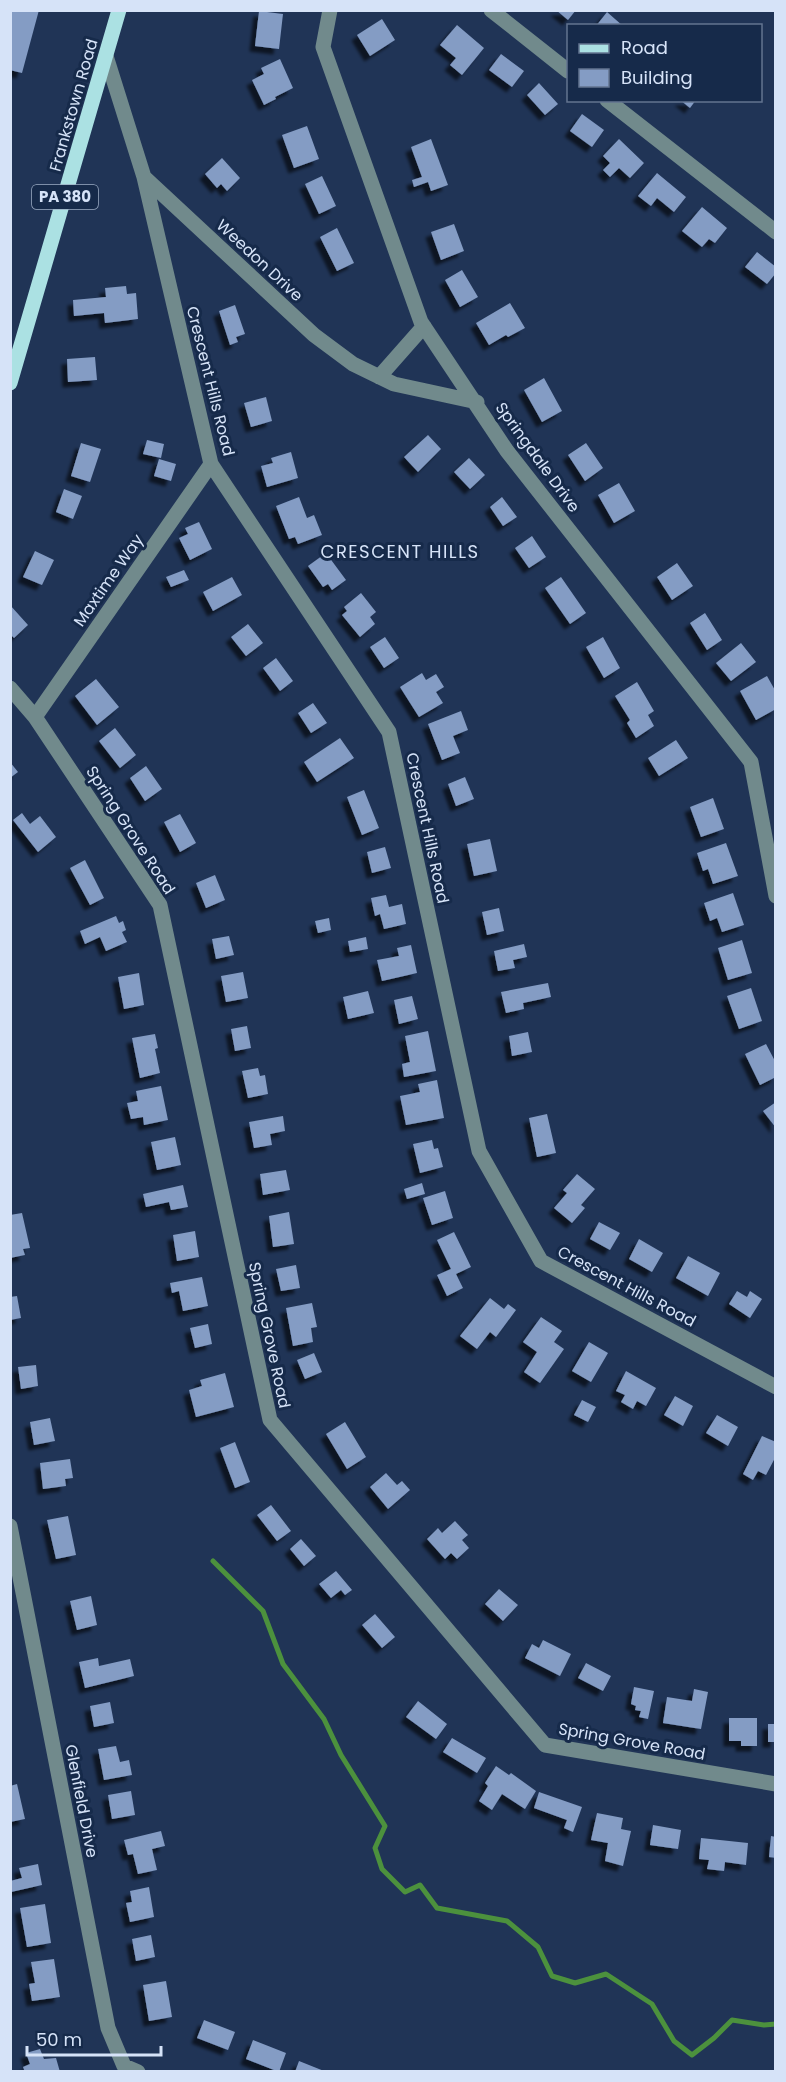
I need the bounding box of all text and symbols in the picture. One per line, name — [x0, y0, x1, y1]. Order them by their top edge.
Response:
legend — [567, 24, 762, 102]
text: Road — [621, 35, 668, 60]
street label: Frankstown Road — [44, 36, 103, 174]
text: Building — [621, 65, 693, 90]
road number: PA 380 — [32, 185, 98, 209]
street label: Weedon Drive — [211, 214, 308, 307]
street label: Crescent Hills Road — [181, 304, 240, 458]
street label: Springdale Drive — [490, 398, 585, 517]
street label: Maxtime Way — [68, 529, 149, 631]
district label: CRESCENT HILLS — [321, 539, 479, 564]
street label: Crescent Hills Road — [400, 751, 455, 906]
street label: Spring Grove Road — [80, 762, 181, 899]
street label: Crescent Hills Road — [554, 1240, 700, 1333]
street label: Spring Grove Road — [243, 1260, 296, 1410]
street label: Spring Grove Road — [557, 1717, 707, 1766]
street label: Glenfield Drive — [59, 1743, 104, 1860]
scale bar — [27, 2019, 160, 2057]
text: 50 m — [36, 2027, 82, 2052]

